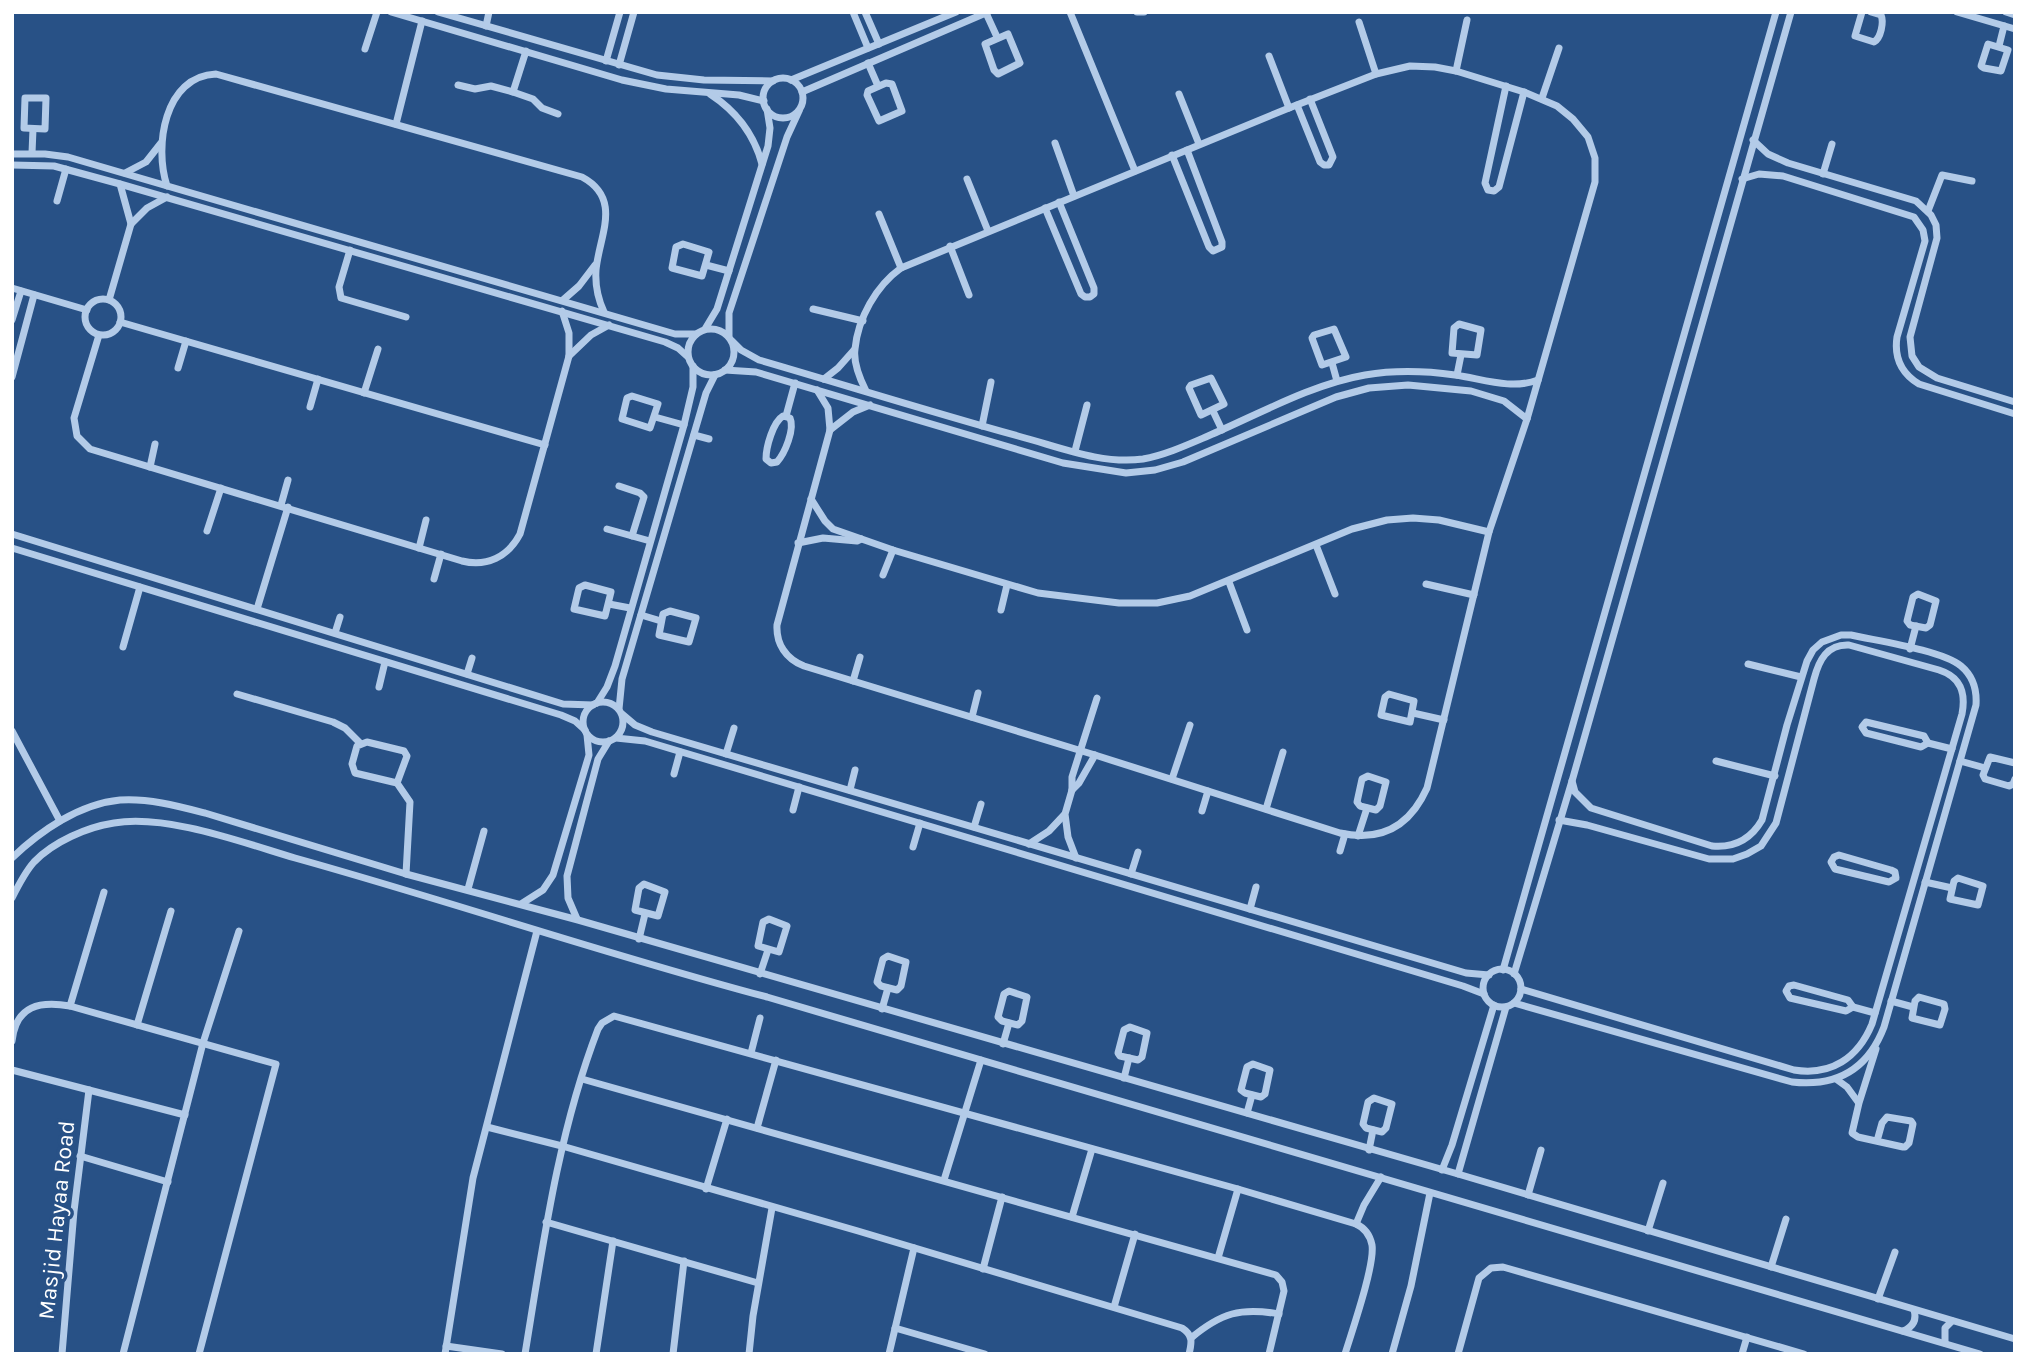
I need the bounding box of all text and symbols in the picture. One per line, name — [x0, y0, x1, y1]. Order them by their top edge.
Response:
street label: Masjid Hayaa Road — [33, 1119, 80, 1321]

